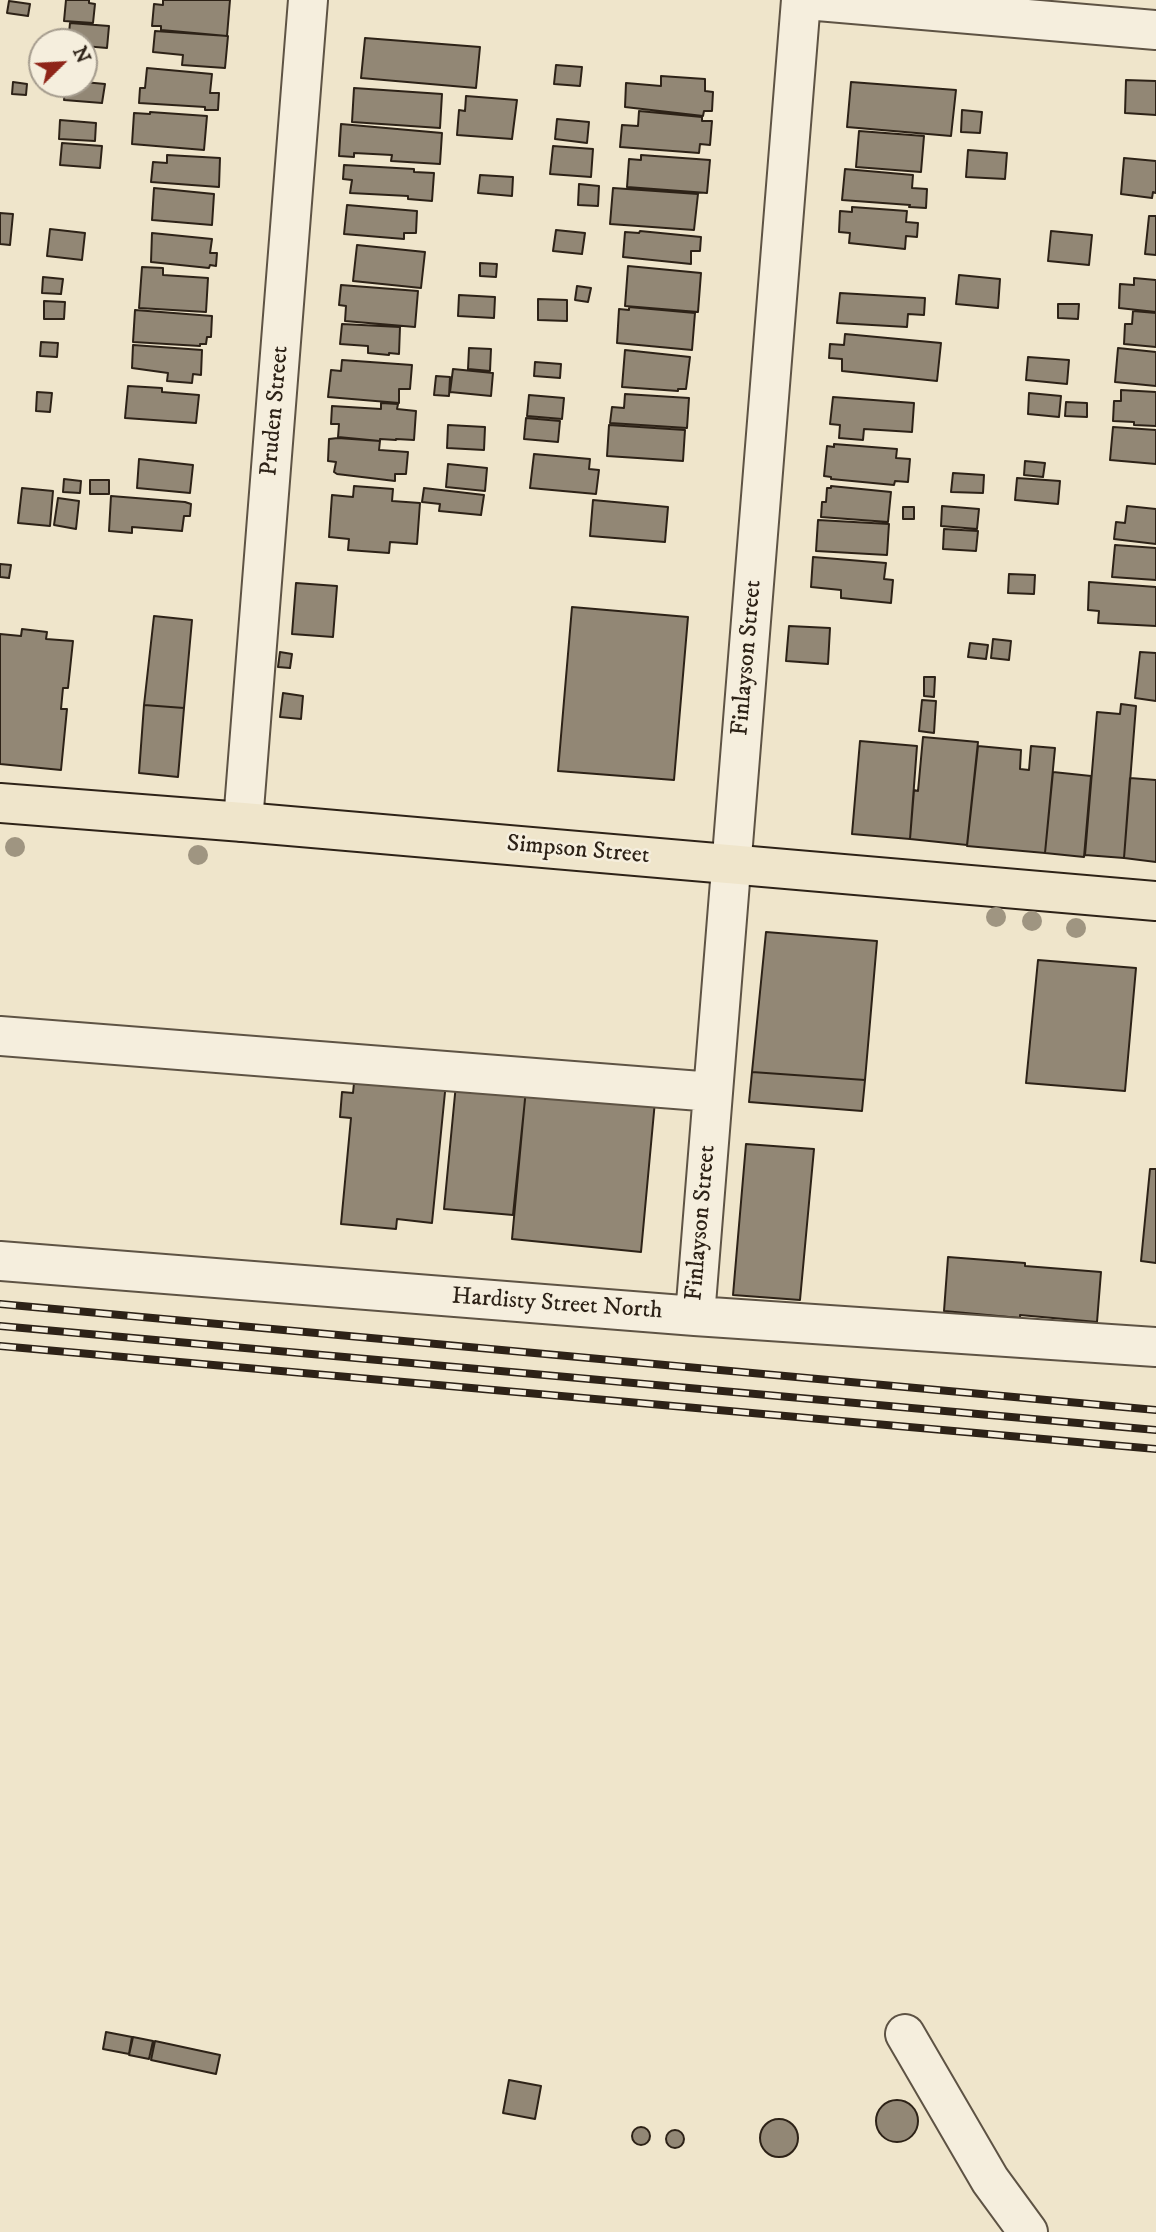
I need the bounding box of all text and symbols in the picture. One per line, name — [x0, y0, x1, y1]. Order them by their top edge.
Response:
north arrow — [28, 28, 98, 98]
text: N — [67, 43, 94, 67]
street label: Pruden Street — [256, 345, 296, 477]
street label: Finlayson Street — [727, 579, 769, 737]
street label: Simpson Street — [506, 830, 650, 872]
street label: Finlayson Street — [681, 1144, 723, 1302]
street label: Hardisty Street North — [450, 1283, 664, 1327]

